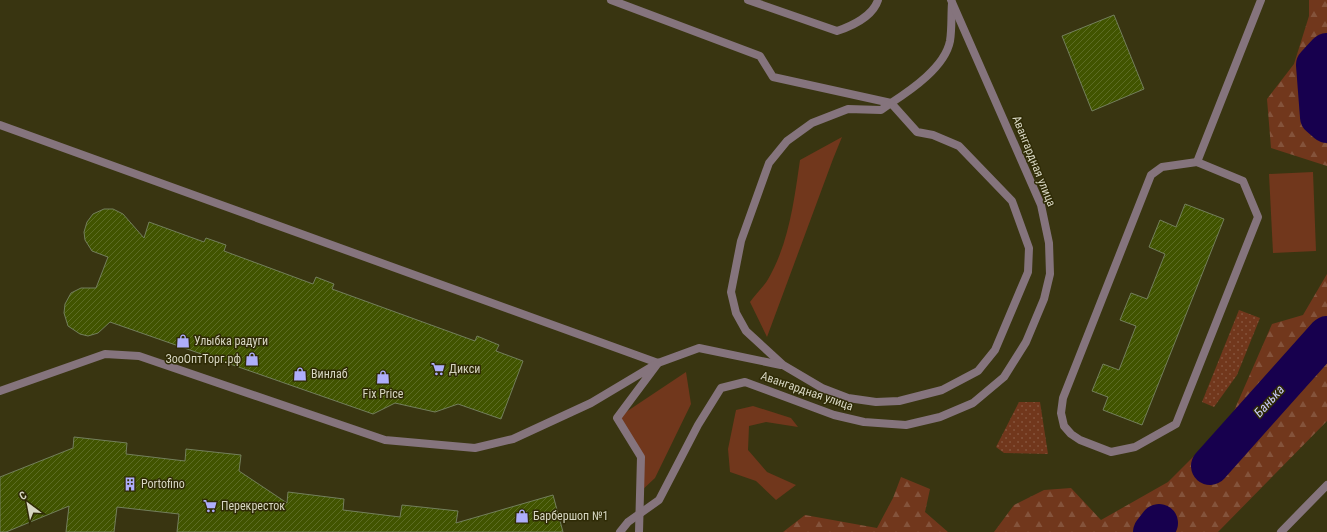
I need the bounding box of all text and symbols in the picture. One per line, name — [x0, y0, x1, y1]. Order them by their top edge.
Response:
street label: Авангардная улица — [1009, 114, 1059, 209]
shop icon: Улыбка радуги — [175, 333, 191, 349]
place label: Улыбка радуги — [194, 334, 268, 348]
shop icon: ЗооОптТорг.рф — [244, 351, 260, 367]
place label: ЗооОптТорг.рф — [166, 352, 241, 366]
supermarket icon: Дикси — [430, 361, 446, 377]
place label: Дикси — [449, 362, 480, 376]
shop icon: Винлаб — [292, 366, 308, 382]
place label: Винлаб — [311, 367, 348, 381]
shop icon: Fix Price — [375, 369, 391, 385]
street label: Авангардная улица — [759, 369, 855, 413]
water label: Банька — [1251, 382, 1287, 420]
place label: Fix Price — [363, 387, 404, 401]
building icon: Portofino — [122, 476, 138, 492]
place label: Portofino — [141, 477, 185, 491]
north arrow — [8, 484, 48, 524]
text: С — [17, 489, 29, 503]
supermarket icon: Перекресток — [202, 498, 218, 514]
place label: Перекресток — [221, 499, 285, 513]
shop icon: Барбершоп №1 — [514, 508, 530, 524]
place label: Барбершоп №1 — [533, 509, 609, 523]

